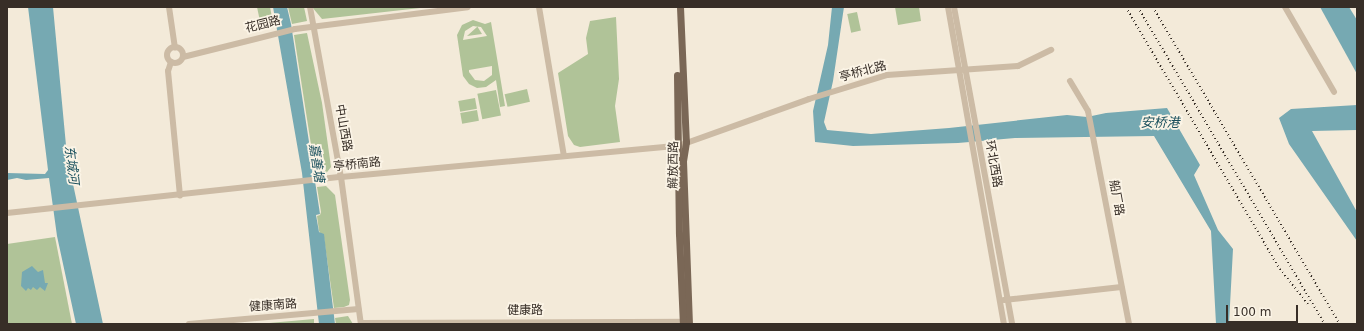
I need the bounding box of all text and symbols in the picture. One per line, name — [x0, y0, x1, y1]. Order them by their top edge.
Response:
street label: 花园路 — [244, 14, 282, 36]
street label: 亭桥北路 — [838, 59, 888, 85]
street label: 中山西路 — [332, 103, 354, 153]
water label: 安桥港 — [1141, 115, 1179, 131]
street label: 环北西路 — [982, 139, 1004, 189]
street label: 解放西路 — [666, 141, 682, 189]
water label: 嘉善塘 — [305, 143, 327, 183]
water label: 东城河 — [61, 145, 81, 185]
street label: 亭桥南路 — [332, 155, 382, 175]
street label: 船厂路 — [1106, 179, 1126, 217]
street label: 健康南路 — [249, 297, 297, 315]
scale bar — [1228, 297, 1300, 323]
street label: 健康路 — [507, 304, 543, 318]
text: 100 m — [1233, 305, 1271, 319]

